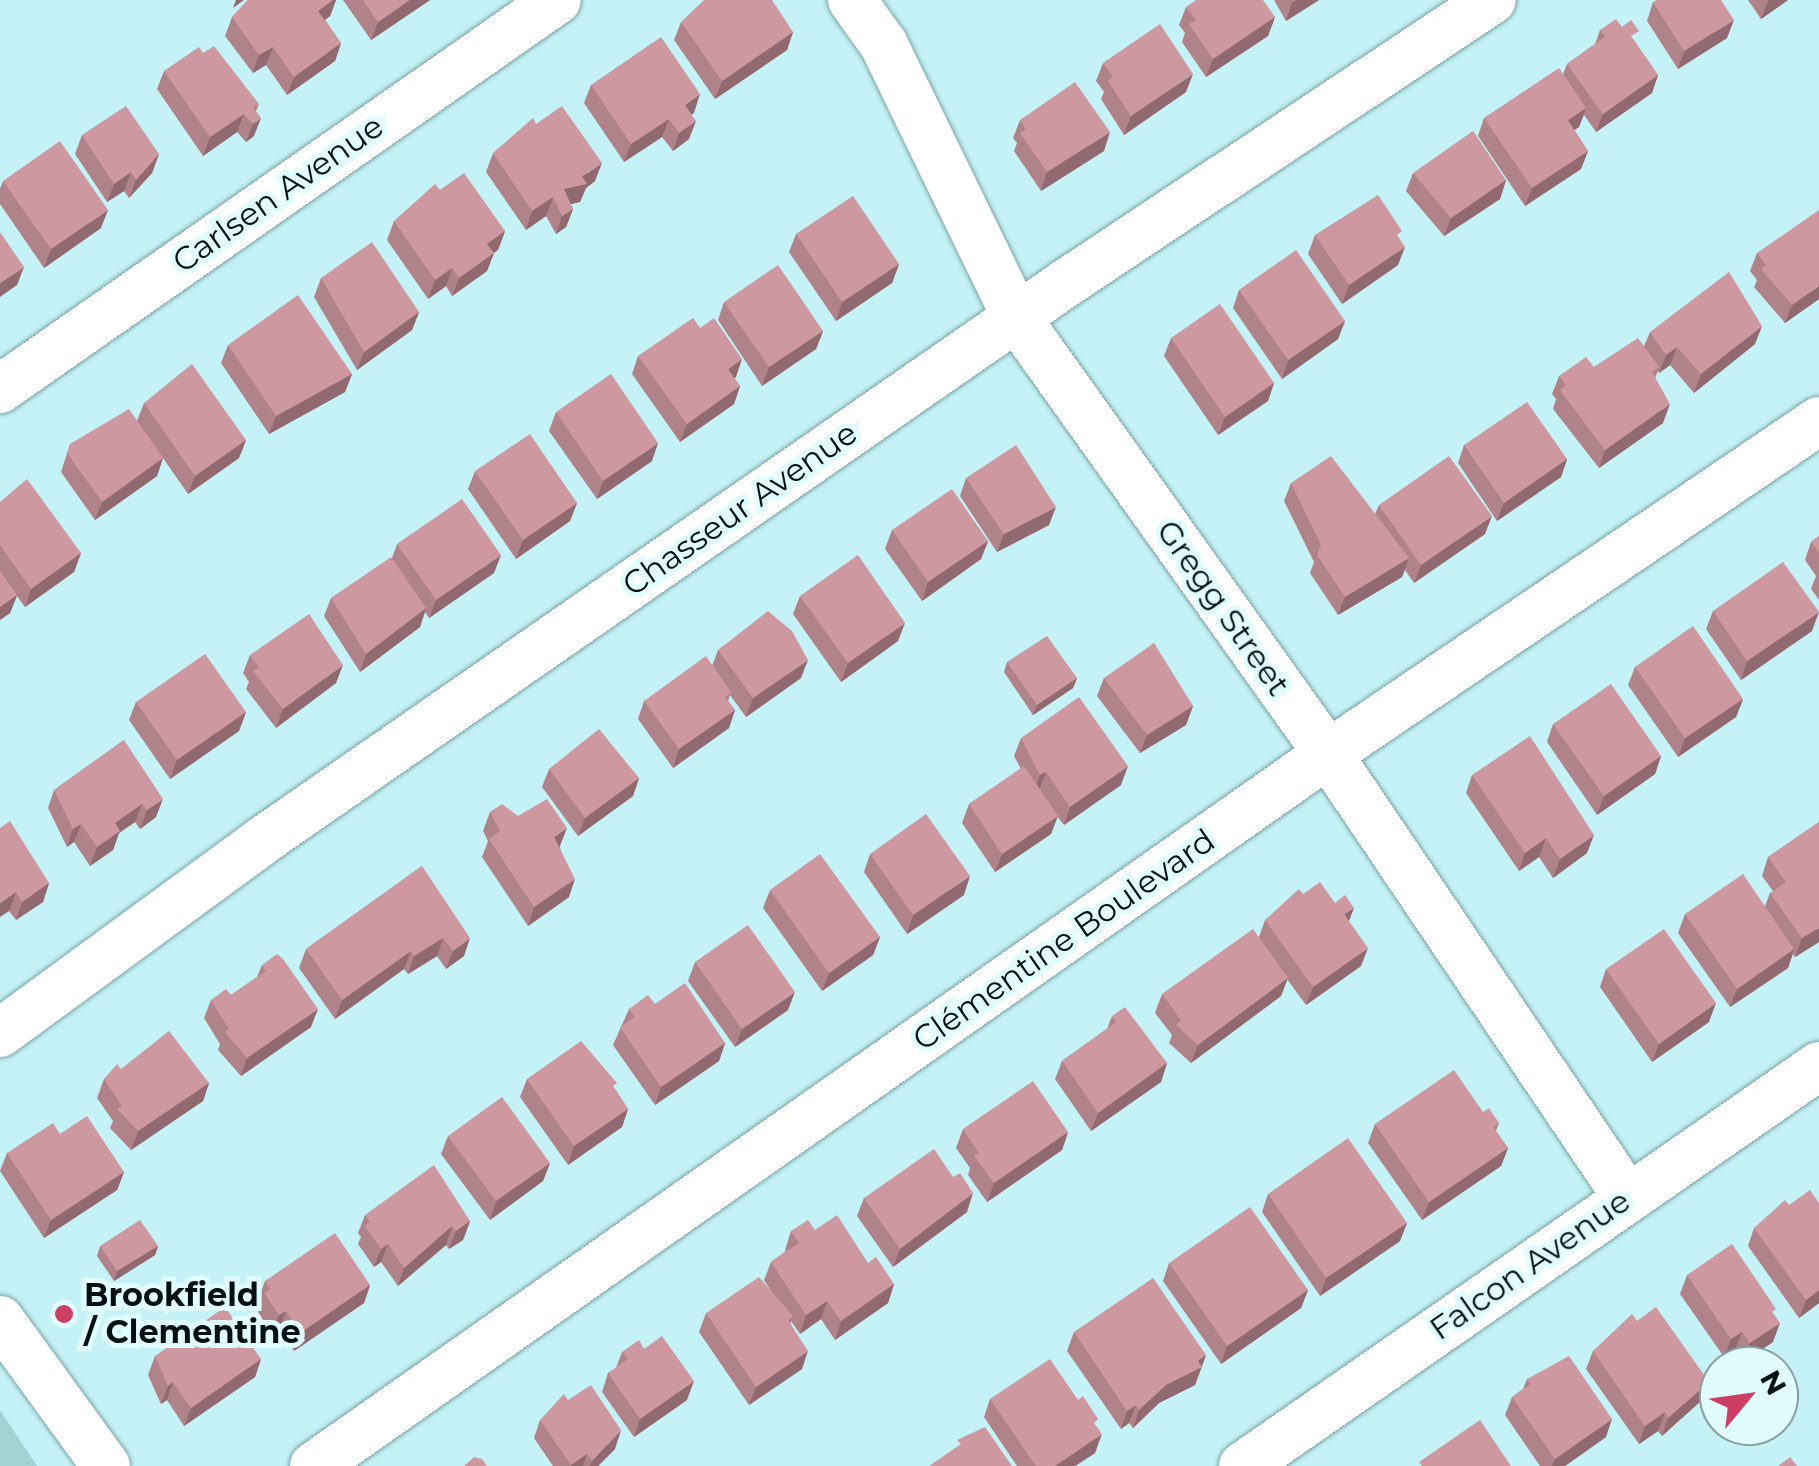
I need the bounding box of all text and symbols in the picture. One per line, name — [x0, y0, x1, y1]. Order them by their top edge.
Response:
street label: Carlsen Avenue — [165, 107, 391, 281]
street label: Chasseur Avenue — [615, 414, 865, 604]
street label: Gregg Street — [1148, 513, 1298, 703]
street label: Clémentine Boulevard — [906, 821, 1222, 1059]
street label: Falcon Avenue — [1422, 1182, 1638, 1348]
place label: Brookfield / Clementine — [84, 1277, 301, 1352]
marker: Brookfield / Clementine — [53, 1303, 75, 1325]
north arrow — [1699, 1346, 1799, 1446]
text: N — [1753, 1364, 1794, 1401]

